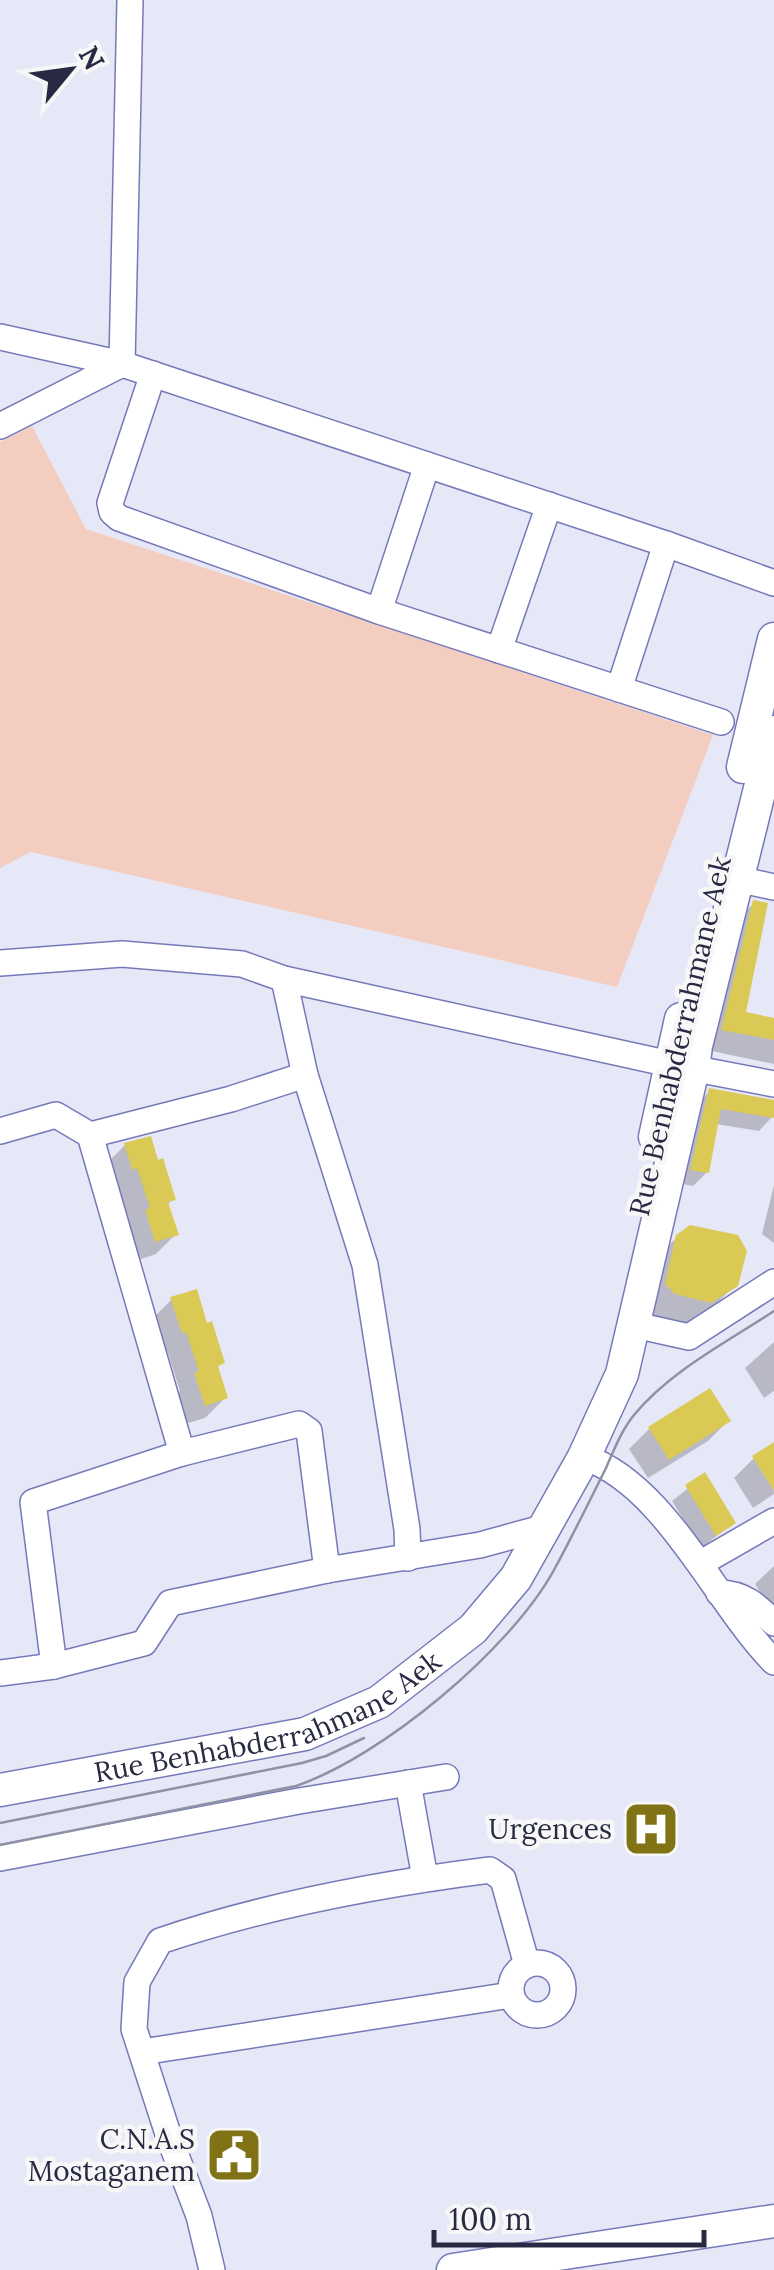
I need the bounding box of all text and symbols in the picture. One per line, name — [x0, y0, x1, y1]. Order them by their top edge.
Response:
north arrow — [20, 20, 120, 120]
text: N — [71, 40, 113, 76]
street label: Rue Benhabderrahmane Aek — [621, 853, 739, 1219]
street label: Rue Benhabderrahmane Aek — [91, 1643, 448, 1790]
hospital icon: Urgences — [621, 1799, 681, 1859]
place label: Urgences — [489, 1811, 612, 1847]
place label: C.N.A.S Mostaganem — [28, 2121, 195, 2189]
public building icon: C.N.A.S Mostaganem — [204, 2125, 264, 2185]
scale bar — [434, 2185, 704, 2247]
text: 100 m — [449, 2200, 532, 2238]

